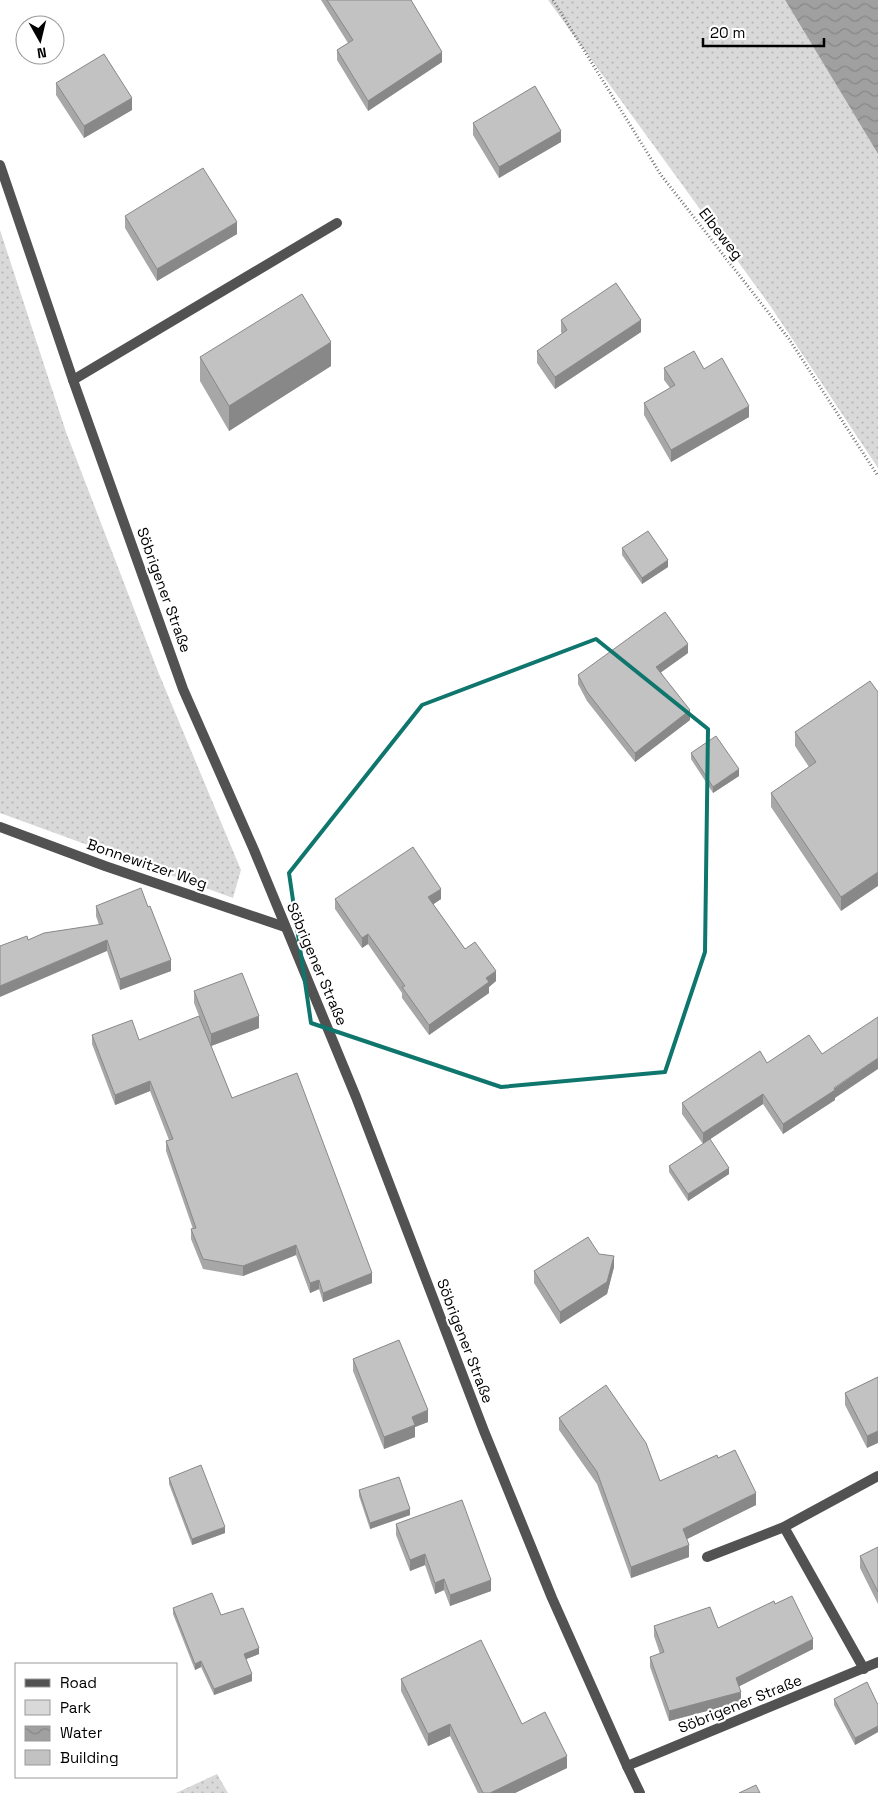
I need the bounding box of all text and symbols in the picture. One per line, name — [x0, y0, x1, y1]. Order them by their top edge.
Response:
north arrow — [15, 15, 65, 65]
scale bar — [703, 15, 824, 47]
text: 20 m — [710, 23, 745, 42]
text: N — [36, 43, 48, 62]
street label: Elbeweg — [695, 204, 748, 264]
street label: Söbrigener Straße — [133, 525, 196, 655]
street label: Bonnewitzer Weg — [84, 834, 210, 893]
street label: Söbrigener Straße — [283, 899, 352, 1028]
street label: Söbrigener Straße — [433, 1276, 498, 1406]
legend — [15, 1663, 178, 1778]
street label: Söbrigener Straße — [675, 1670, 805, 1737]
text: Road — [60, 1673, 97, 1692]
text: Park — [60, 1698, 91, 1717]
text: Water — [60, 1723, 103, 1742]
text: Building — [60, 1748, 119, 1767]

